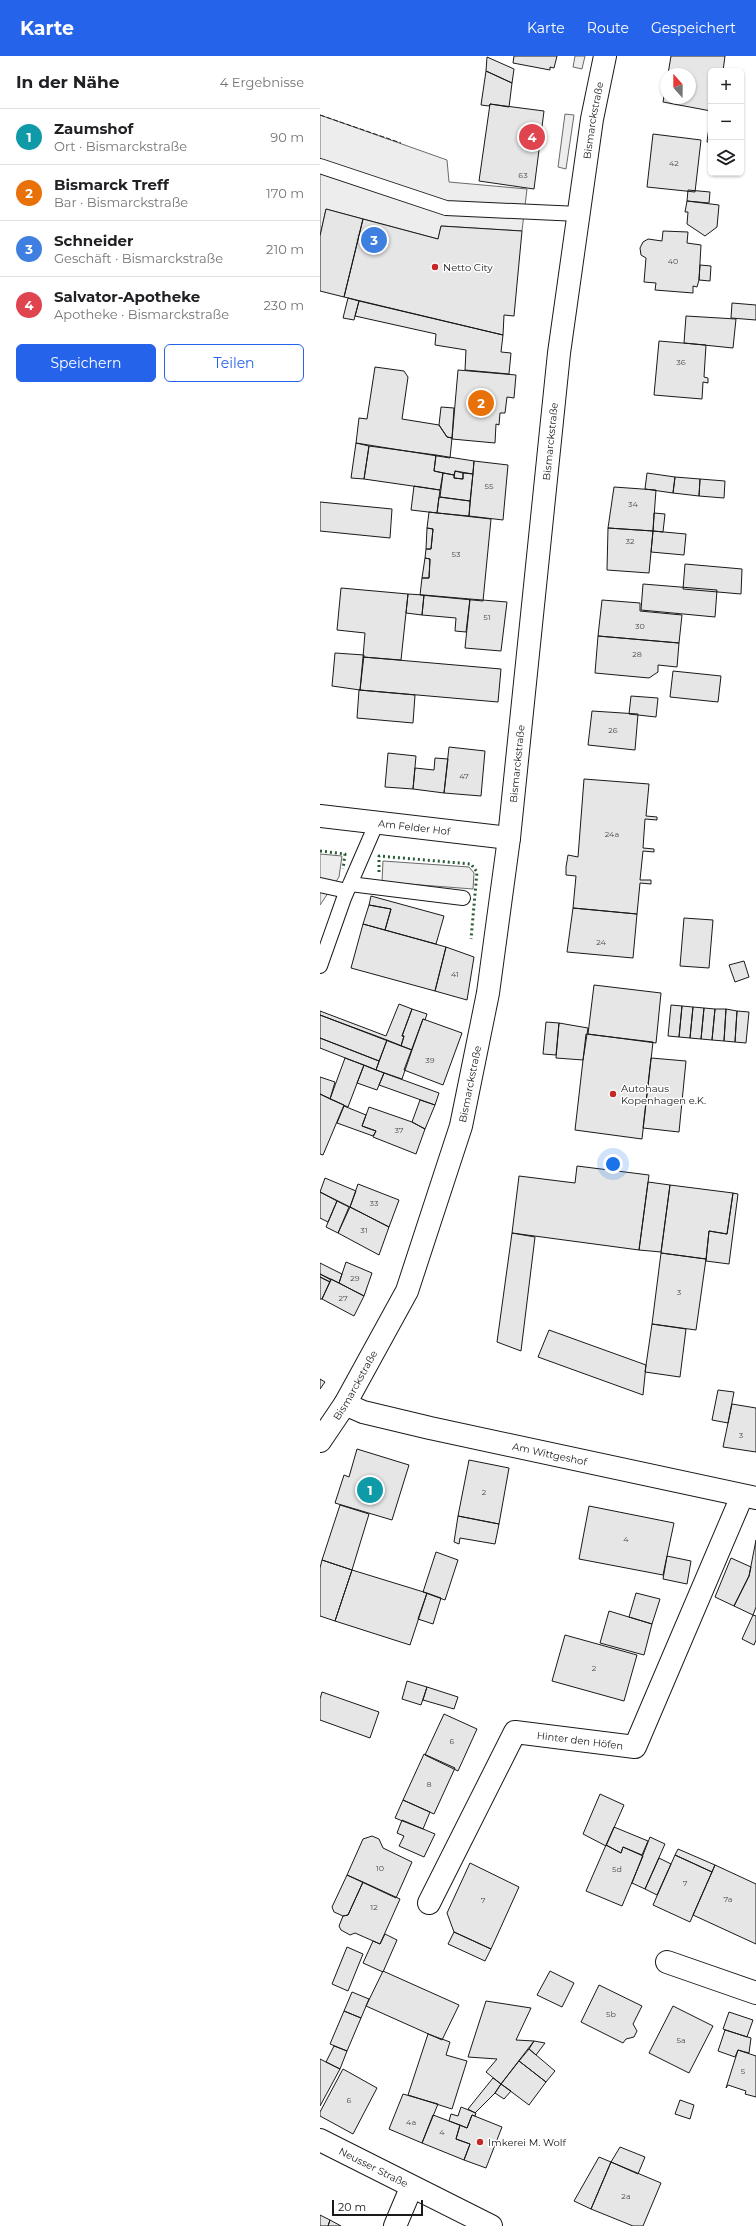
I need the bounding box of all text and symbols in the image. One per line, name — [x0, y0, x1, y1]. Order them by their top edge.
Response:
text: Karte — [20, 17, 74, 40]
text: Karte — [527, 19, 565, 37]
text: Route — [587, 19, 629, 37]
text: Gespeichert — [651, 19, 736, 37]
north arrow — [660, 68, 696, 104]
map controls — [708, 68, 744, 176]
button: + — [708, 68, 744, 104]
text: In der Nähe — [16, 72, 120, 92]
text: 4 Ergebnisse — [220, 74, 304, 90]
street label: Bismarckstraße — [580, 81, 606, 160]
button: − — [708, 104, 744, 140]
text: Zaumshof — [54, 119, 133, 138]
pin: 4 — [519, 122, 545, 152]
text: 1 — [26, 129, 32, 145]
text: 90 m — [270, 129, 304, 145]
text: Ort · Bismarckstraße — [54, 138, 187, 154]
button: layers — [708, 140, 744, 176]
house number: 42 — [669, 158, 679, 168]
house number: 63 — [518, 170, 528, 180]
text: Bismarck Treff — [54, 175, 169, 194]
text: 2 — [25, 185, 33, 201]
text: 170 m — [266, 185, 304, 201]
text: Bar · Bismarckstraße — [54, 194, 188, 210]
pin: 3 — [361, 225, 387, 255]
text: Schneider — [54, 231, 133, 250]
text: 3 — [25, 241, 33, 257]
text: 210 m — [266, 241, 304, 257]
text: Geschäft · Bismarckstraße — [54, 250, 223, 266]
house number: 40 — [668, 256, 678, 266]
place label: Netto City — [443, 261, 493, 274]
marker: Netto City — [430, 262, 440, 272]
text: Salvator-Apotheke — [54, 287, 200, 306]
text: 4 — [25, 297, 33, 313]
text: 230 m — [263, 297, 304, 313]
text: Apotheke · Bismarckstraße — [54, 306, 229, 322]
button: Speichern — [16, 344, 156, 382]
button: Teilen — [164, 344, 304, 382]
house number: 36 — [676, 357, 686, 367]
pin: 2 — [468, 388, 494, 418]
street label: Bismarckstraße — [539, 402, 560, 481]
house number: 55 — [484, 481, 494, 491]
house number: 34 — [628, 499, 639, 509]
house number: 32 — [625, 536, 635, 546]
house number: 53 — [452, 549, 461, 559]
house number: 51 — [483, 612, 491, 622]
house number: 30 — [635, 621, 645, 631]
house number: 28 — [632, 649, 642, 659]
street label: Bismarckstraße — [506, 724, 527, 803]
house number: 26 — [608, 725, 618, 735]
house number: 47 — [459, 771, 469, 781]
street label: Am Felder Hof — [378, 816, 452, 838]
house number: 24a — [605, 829, 619, 839]
house number: 24 — [596, 937, 607, 947]
house number: 41 — [451, 969, 459, 979]
street label: Bismarckstraße — [455, 1044, 484, 1124]
house number: 39 — [425, 1055, 435, 1065]
place label: Autohaus Kopenhagen e.K. — [621, 1082, 706, 1107]
marker: Autohaus Kopenhagen e.K. — [608, 1089, 618, 1099]
house number: 37 — [394, 1125, 404, 1135]
your location — [603, 1154, 623, 1174]
house number: 33 — [370, 1198, 379, 1208]
house number: 31 — [360, 1225, 368, 1235]
house number: 29 — [350, 1273, 360, 1283]
house number: 3 — [677, 1287, 682, 1297]
house number: 27 — [338, 1293, 348, 1303]
street label: Bismarckstraße — [330, 1348, 380, 1422]
house number: 3 — [739, 1430, 744, 1440]
street label: Am Wittgeshof — [511, 1439, 589, 1468]
pin: 1 — [357, 1475, 383, 1505]
house number: 2 — [482, 1487, 487, 1497]
house number: 4 — [623, 1534, 629, 1544]
house number: 2 — [592, 1663, 597, 1673]
street label: Hinter den Höfen — [536, 1728, 624, 1752]
house number: 6 — [450, 1736, 455, 1746]
house number: 8 — [426, 1779, 432, 1789]
house number: 10 — [376, 1863, 384, 1873]
house number: 5d — [612, 1864, 622, 1874]
house number: 7 — [683, 1878, 688, 1888]
house number: 7a — [723, 1894, 733, 1904]
house number: 7 — [481, 1895, 486, 1905]
house number: 12 — [370, 1902, 378, 1912]
house number: 5b — [606, 2009, 617, 2019]
house number: 5a — [676, 2035, 686, 2045]
house number: 5 — [741, 2066, 746, 2076]
house number: 6 — [347, 2095, 352, 2105]
house number: 4a — [406, 2117, 416, 2127]
house number: 4 — [439, 2127, 445, 2137]
place label: Imkerei M. Wolf — [488, 2136, 566, 2149]
marker: Imkerei M. Wolf — [475, 2137, 485, 2147]
street label: Neusser Straße — [337, 2144, 410, 2190]
house number: 2a — [621, 2191, 631, 2201]
scale bar — [332, 2198, 423, 2217]
text: 20 m — [338, 2200, 366, 2214]

